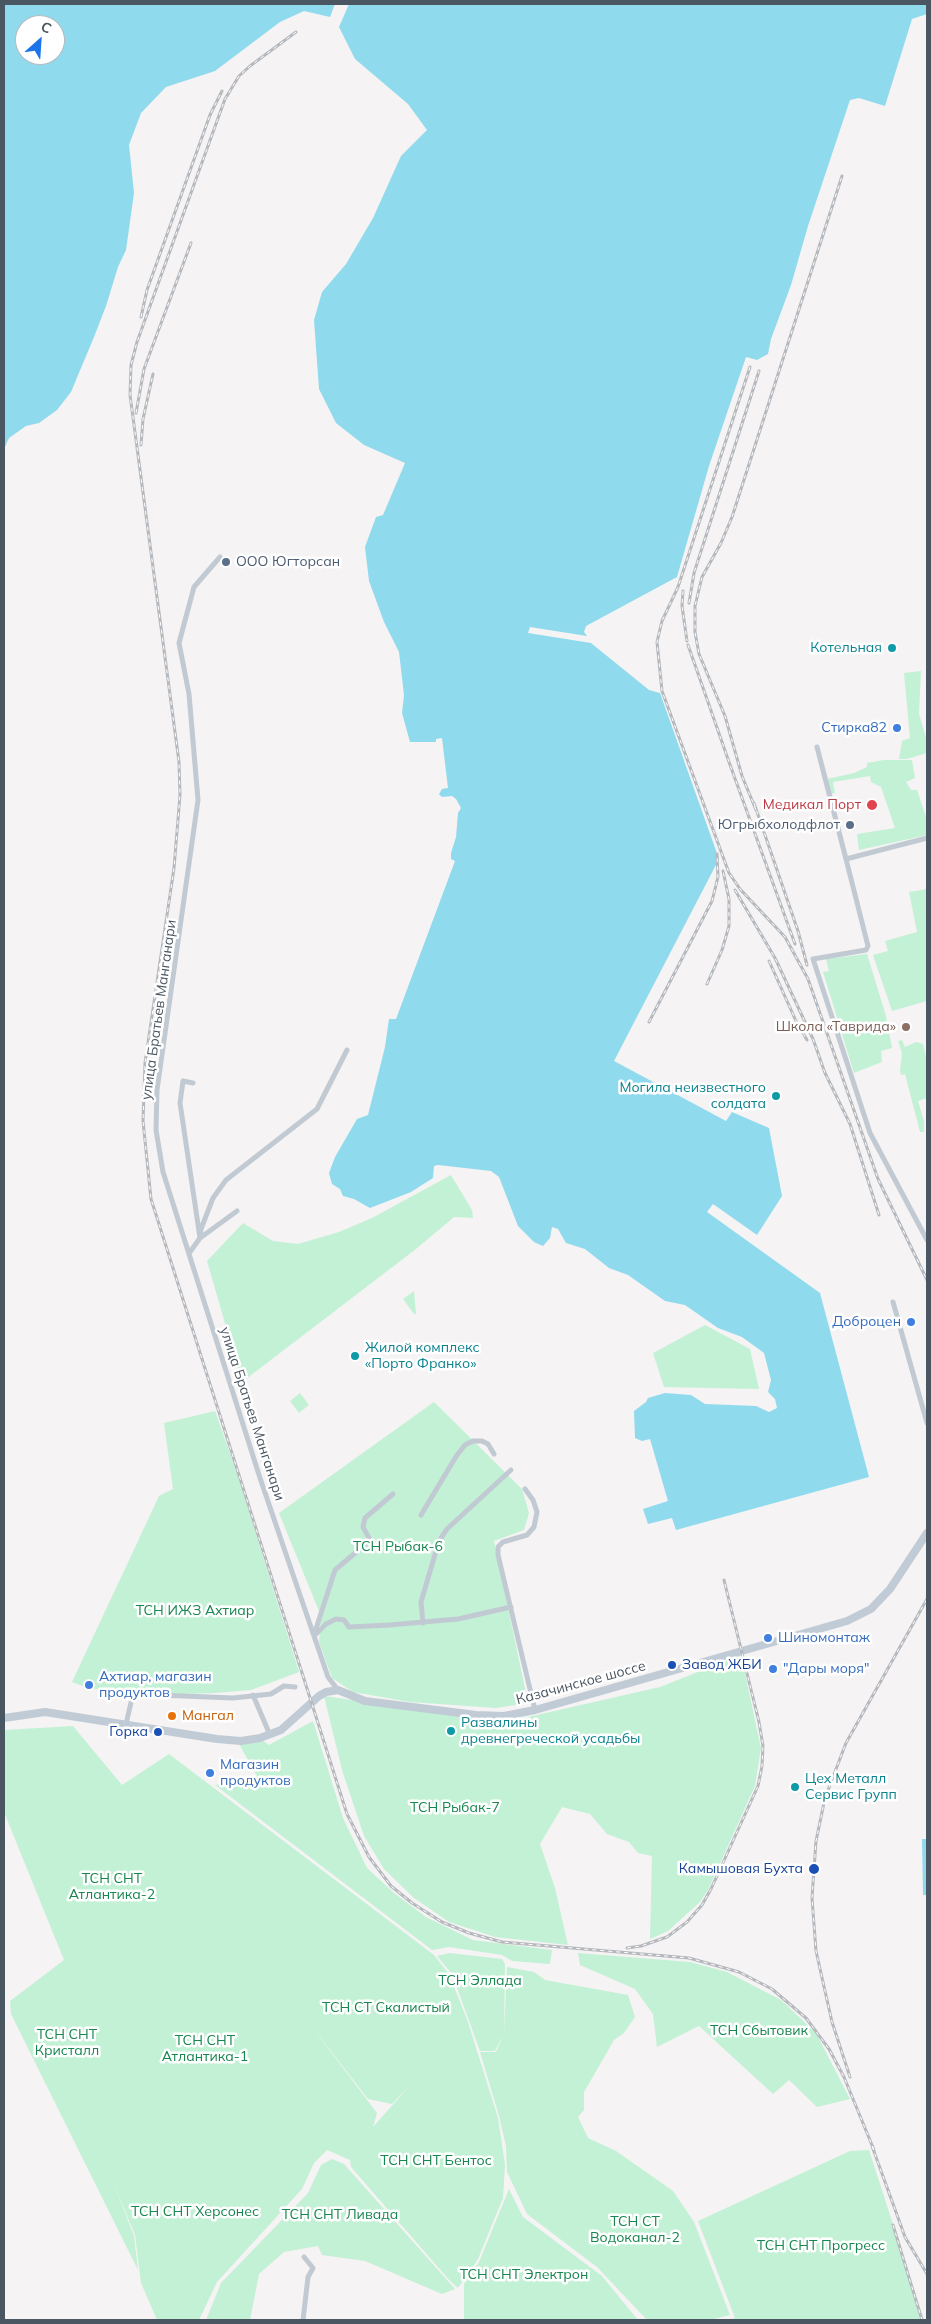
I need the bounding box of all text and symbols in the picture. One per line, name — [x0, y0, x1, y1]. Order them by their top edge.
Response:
north arrow — [15, 15, 65, 65]
text: С — [38, 17, 54, 38]
place label: ООО Югторсан — [236, 554, 340, 570]
marker: ООО Югторсан — [220, 556, 232, 568]
place label: Котельная — [810, 640, 882, 656]
marker: Котельная — [886, 642, 898, 654]
place label: Стирка82 — [821, 720, 887, 736]
marker: Стирка82 — [891, 722, 903, 734]
place label: Медикал Порт — [763, 797, 861, 813]
marker: Медикал Порт — [865, 798, 879, 812]
place label: Югрыбхолодфлот — [718, 817, 840, 833]
marker: Югрыбхолодфлот — [844, 819, 856, 831]
street label: улица Братьев Манганари — [138, 919, 180, 1101]
place label: Школа «Таврида» — [776, 1019, 896, 1035]
marker: Школа «Таврида» — [900, 1021, 912, 1033]
place label: Могила неизвестного солдата — [619, 1080, 766, 1112]
marker: Могила неизвестного солдата — [770, 1090, 782, 1102]
place label: Доброцен — [832, 1314, 901, 1330]
marker: Доброцен — [905, 1316, 917, 1328]
street label: улица Братьев Манганари — [216, 1325, 288, 1503]
place label: Жилой комплекс «Порто Франко» — [365, 1340, 480, 1372]
marker: Жилой комплекс «Порто Франко» — [349, 1350, 361, 1362]
park label: ТСН Рыбак-6 — [353, 1539, 443, 1555]
park label: ТСН ИЖЗ Ахтиар — [136, 1603, 254, 1619]
place label: Шиномонтаж — [778, 1630, 870, 1646]
marker: Шиномонтаж — [762, 1632, 774, 1644]
place label: Завод ЖБИ — [682, 1657, 762, 1673]
street label: Казачинское шоссе — [514, 1658, 648, 1708]
marker: Завод ЖБИ — [666, 1659, 678, 1671]
place label: "Дары моря" — [783, 1661, 870, 1677]
marker: "Дары моря" — [767, 1663, 779, 1675]
place label: Ахтиар, магазин продуктов — [99, 1669, 212, 1701]
marker: Ахтиар, магазин продуктов — [83, 1679, 95, 1691]
place label: Мангал — [182, 1708, 234, 1724]
marker: Мангал — [166, 1710, 178, 1722]
place label: Развалины древнегреческой усадьбы — [461, 1715, 640, 1748]
place label: Горка — [109, 1724, 148, 1740]
marker: Развалины древнегреческой усадьбы — [445, 1725, 457, 1737]
marker: Горка — [152, 1726, 164, 1738]
place label: Магазин продуктов — [220, 1757, 291, 1790]
marker: Магазин продуктов — [204, 1767, 216, 1779]
place label: Цех Металл Сервис Групп — [805, 1771, 897, 1804]
marker: Цех Металл Сервис Групп — [789, 1781, 801, 1793]
park label: ТСН Рыбак-7 — [410, 1800, 500, 1816]
place label: Камышовая Бухта — [679, 1861, 803, 1877]
marker: Камышовая Бухта — [807, 1862, 821, 1876]
park label: ТСН СНТ Атлантика-2 — [69, 1871, 155, 1904]
park label: ТСН Эллада — [438, 1973, 522, 1989]
park label: ТСН СТ Скалистый — [322, 2000, 450, 2016]
park label: ТСН Сбытовик — [710, 2023, 808, 2039]
park label: ТСН СНТ Кристалл — [35, 2027, 99, 2060]
park label: ТСН СНТ Атлантика-1 — [162, 2033, 248, 2066]
park label: ТСН СНТ Бентос — [380, 2153, 492, 2169]
park label: ТСН СНТ Херсонес — [131, 2204, 259, 2220]
park label: ТСН СНТ Ливада — [282, 2207, 398, 2223]
park label: ТСН СТ Водоканал-2 — [590, 2214, 680, 2246]
park label: ТСН СНТ Прогресс — [757, 2238, 885, 2254]
park label: ТСН СНТ Электрон — [460, 2267, 588, 2283]

